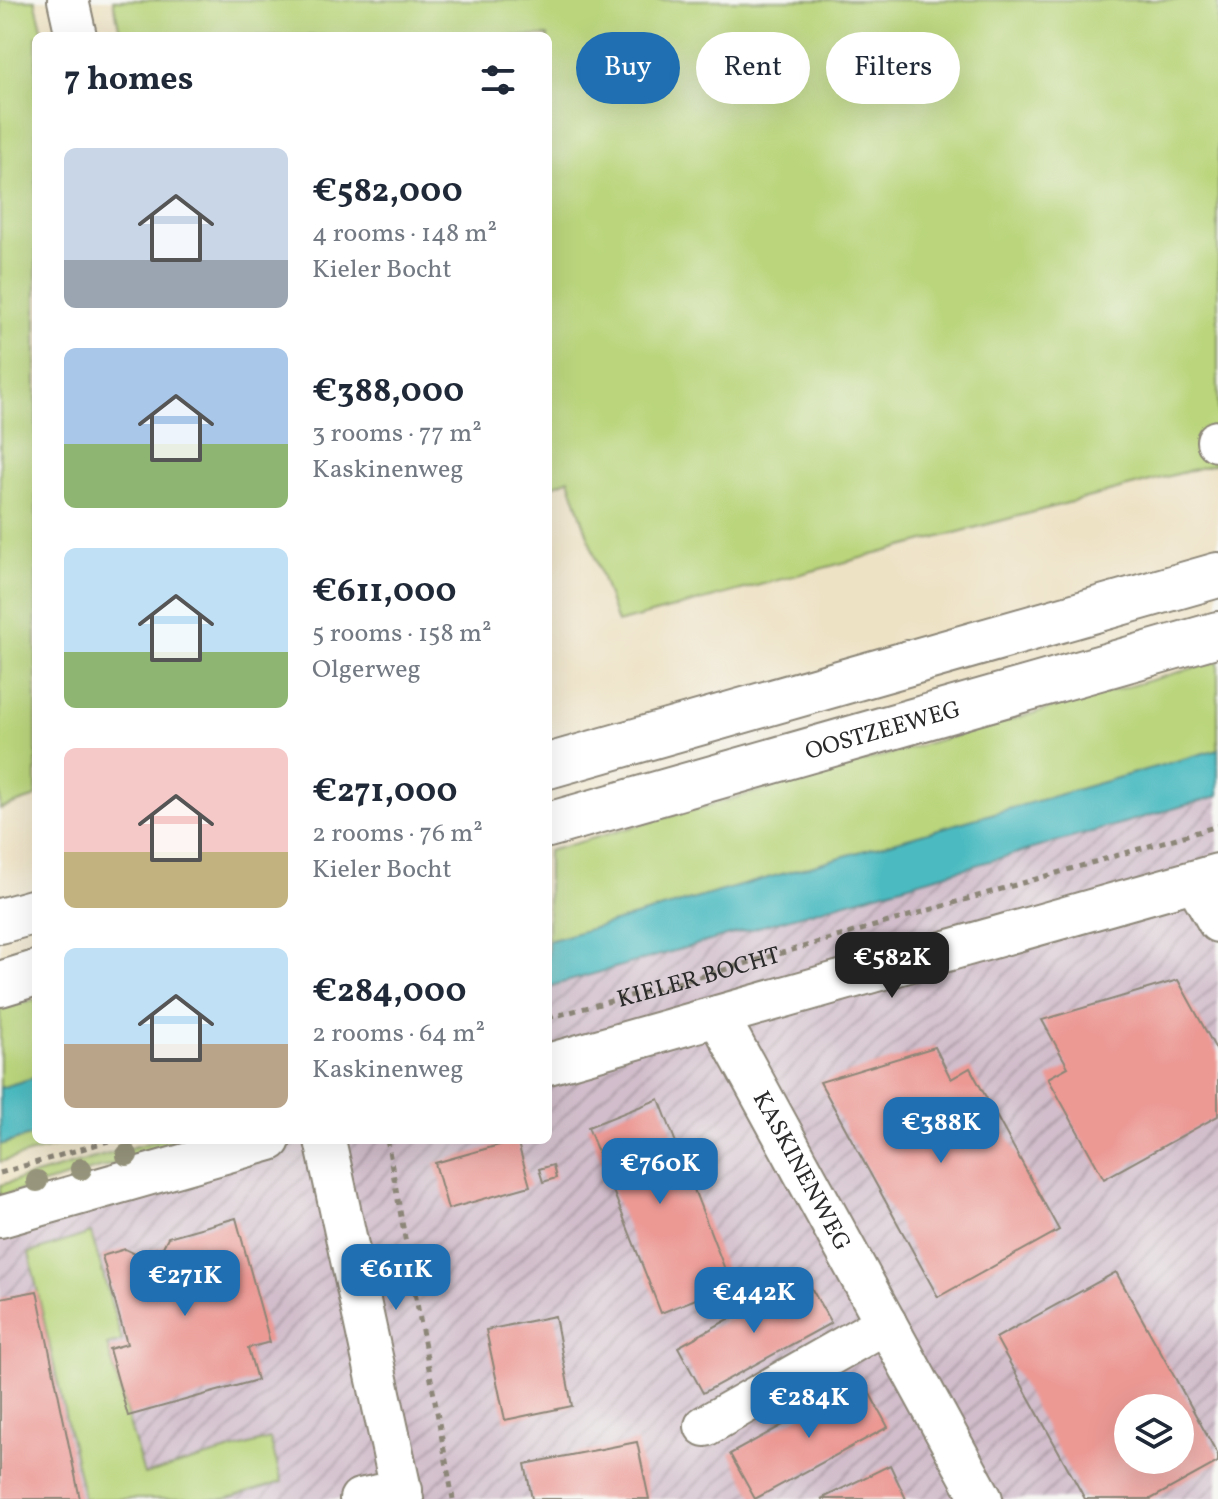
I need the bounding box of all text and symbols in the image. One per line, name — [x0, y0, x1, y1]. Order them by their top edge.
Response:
chip: Buy — [576, 32, 680, 104]
chip: Rent — [696, 32, 810, 104]
chip: Filters — [826, 32, 960, 104]
text: 7 homes — [64, 57, 193, 104]
icon: filters — [476, 58, 520, 102]
text: €582,000 — [312, 169, 463, 216]
icon: home — [128, 180, 224, 276]
text: 4 rooms · 148 m² — [312, 216, 497, 252]
text: Kieler Bocht — [312, 252, 452, 288]
text: €388,000 — [312, 369, 464, 416]
icon: home — [128, 380, 224, 476]
text: 3 rooms · 77 m² — [312, 416, 482, 452]
text: Kaskinenweg — [312, 452, 464, 488]
text: €611,000 — [312, 569, 456, 616]
icon: home — [128, 580, 224, 676]
text: 5 rooms · 158 m² — [312, 616, 492, 652]
text: Olgerweg — [312, 652, 421, 688]
street label: OOSTZEEWEG — [802, 693, 965, 770]
text: €271,000 — [312, 769, 458, 816]
icon: home — [128, 780, 224, 876]
text: 2 rooms · 76 m² — [312, 816, 483, 852]
text: Kieler Bocht — [312, 852, 452, 888]
pin: €582K — [836, 932, 948, 1000]
street label: KIELER BOCHT — [614, 939, 785, 1018]
text: €582K — [853, 940, 931, 976]
text: €284,000 — [312, 969, 466, 1016]
icon: home — [128, 980, 224, 1076]
text: 2 rooms · 64 m² — [312, 1016, 485, 1052]
text: Kaskinenweg — [312, 1052, 464, 1088]
street label: KASKINENWEG — [743, 1085, 858, 1257]
pin: €388K — [885, 1097, 997, 1165]
text: €388K — [901, 1105, 981, 1141]
pin: €760K — [604, 1138, 716, 1206]
text: €760K — [620, 1146, 700, 1182]
pin: €611K — [340, 1244, 452, 1312]
pin: €271K — [129, 1250, 241, 1318]
text: €611K — [359, 1252, 433, 1288]
text: €271K — [148, 1258, 222, 1294]
pin: €442K — [698, 1267, 810, 1335]
text: €442K — [712, 1275, 796, 1311]
pin: €284K — [753, 1372, 865, 1440]
text: €284K — [769, 1380, 849, 1416]
map controls — [1114, 1394, 1194, 1474]
button: layers — [1114, 1394, 1194, 1474]

